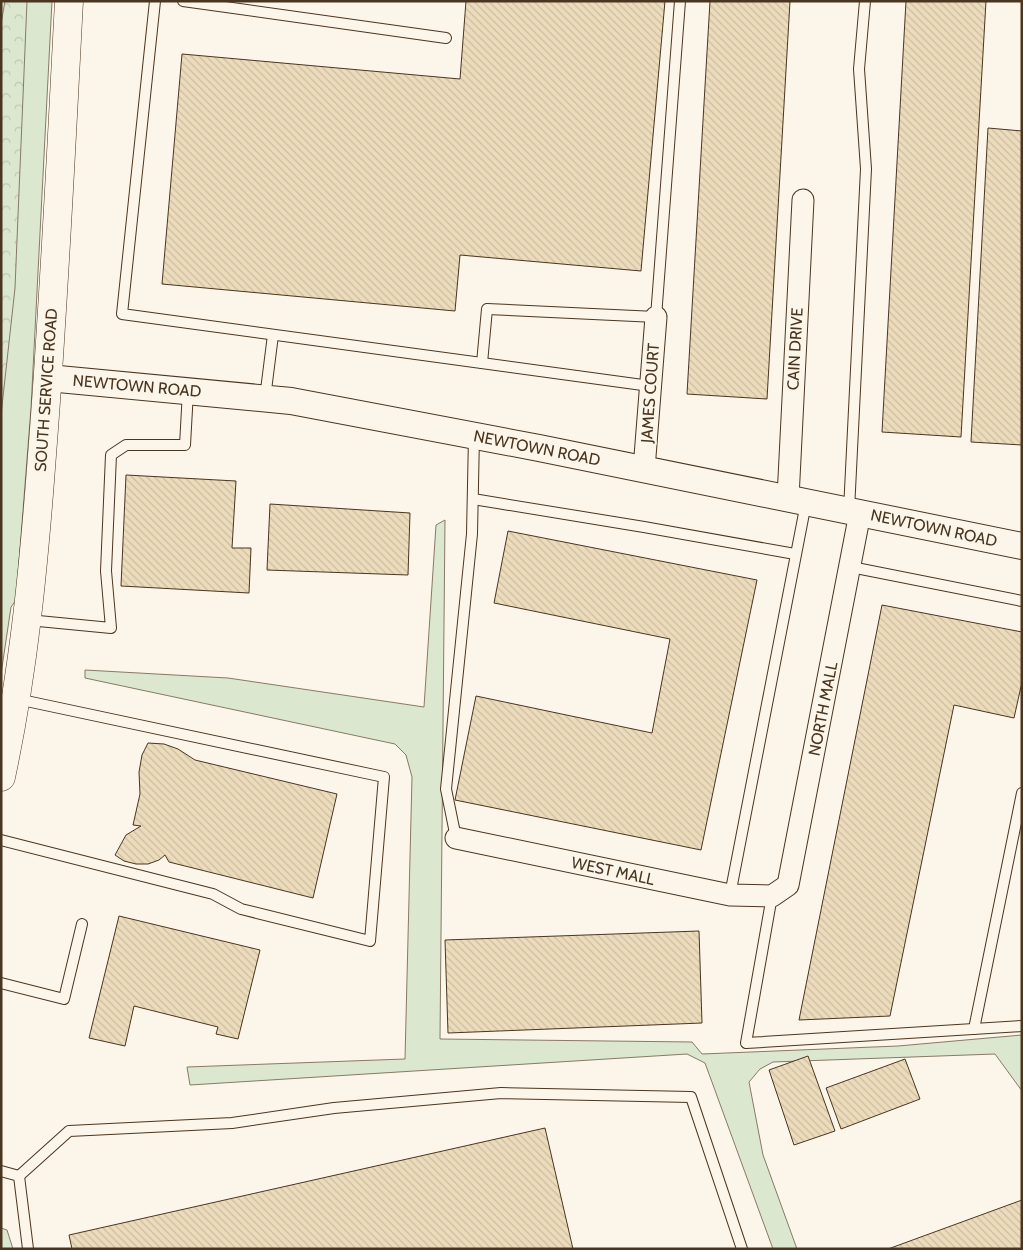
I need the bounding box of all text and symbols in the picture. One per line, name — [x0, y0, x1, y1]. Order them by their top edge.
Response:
street label: CAIN DRIVE — [783, 307, 807, 391]
street label: SOUTH SERVICE ROAD — [31, 308, 61, 472]
street label: JAMES COURT — [637, 342, 663, 445]
street label: NEWTOWN ROAD — [72, 371, 202, 401]
street label: NEWTOWN ROAD — [472, 426, 602, 470]
street label: NEWTOWN ROAD — [869, 505, 999, 551]
street label: NORTH MALL — [805, 660, 841, 758]
street label: WEST MALL — [570, 853, 656, 889]

